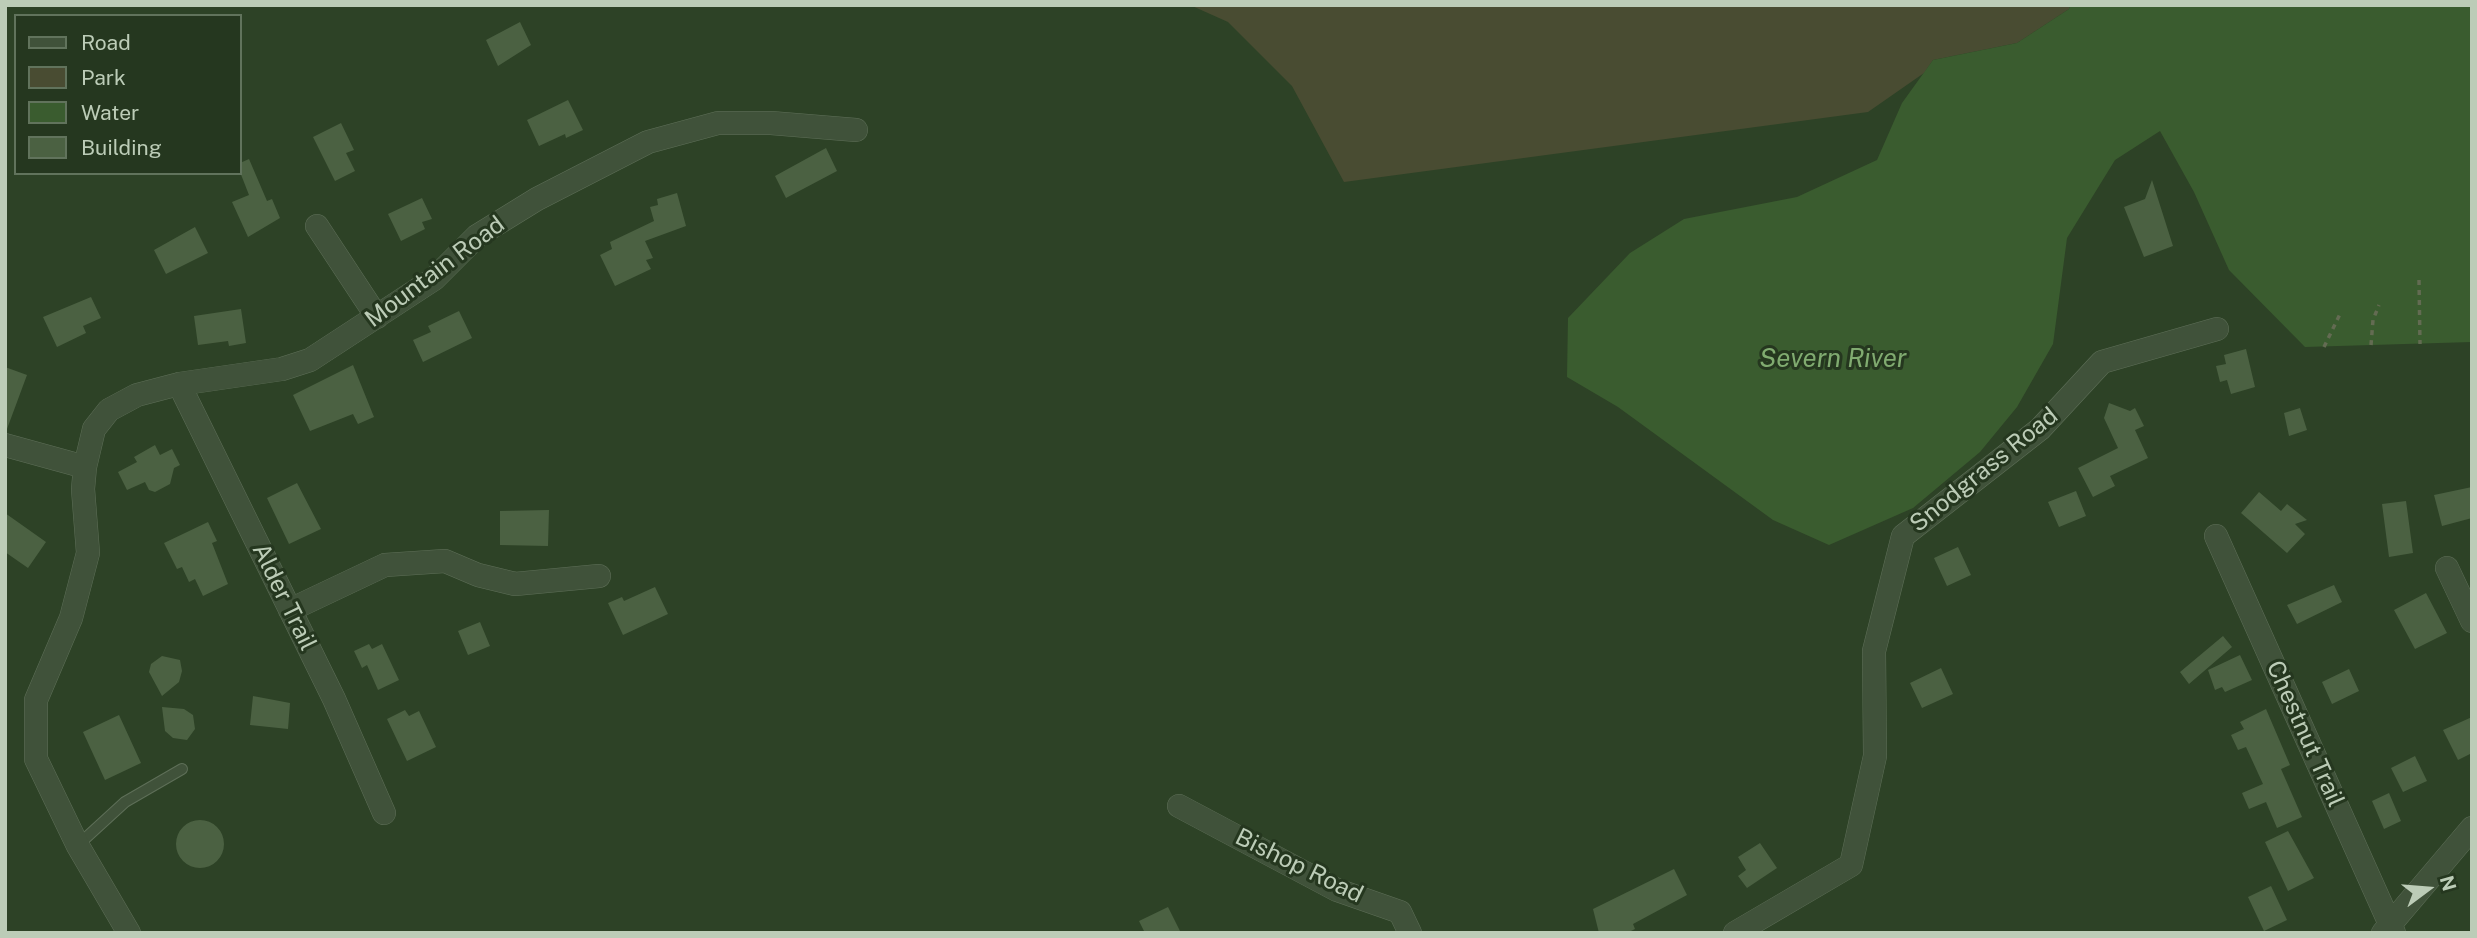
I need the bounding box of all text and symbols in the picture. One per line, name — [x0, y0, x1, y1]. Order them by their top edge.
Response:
legend — [14, 14, 242, 175]
text: Road — [81, 30, 131, 55]
text: Park — [81, 65, 126, 90]
text: Water — [81, 100, 139, 125]
text: Building — [81, 135, 162, 160]
street label: Mountain Road — [360, 210, 510, 334]
water label: Severn River — [1759, 343, 1907, 375]
street label: Snodgrass Road — [1904, 402, 2064, 538]
street label: Alder Trail — [246, 539, 322, 655]
street label: Chestnut Trail — [2260, 656, 2350, 812]
street label: Bishop Road — [1230, 823, 1368, 909]
north arrow — [2393, 854, 2463, 924]
text: N — [2436, 873, 2461, 893]

